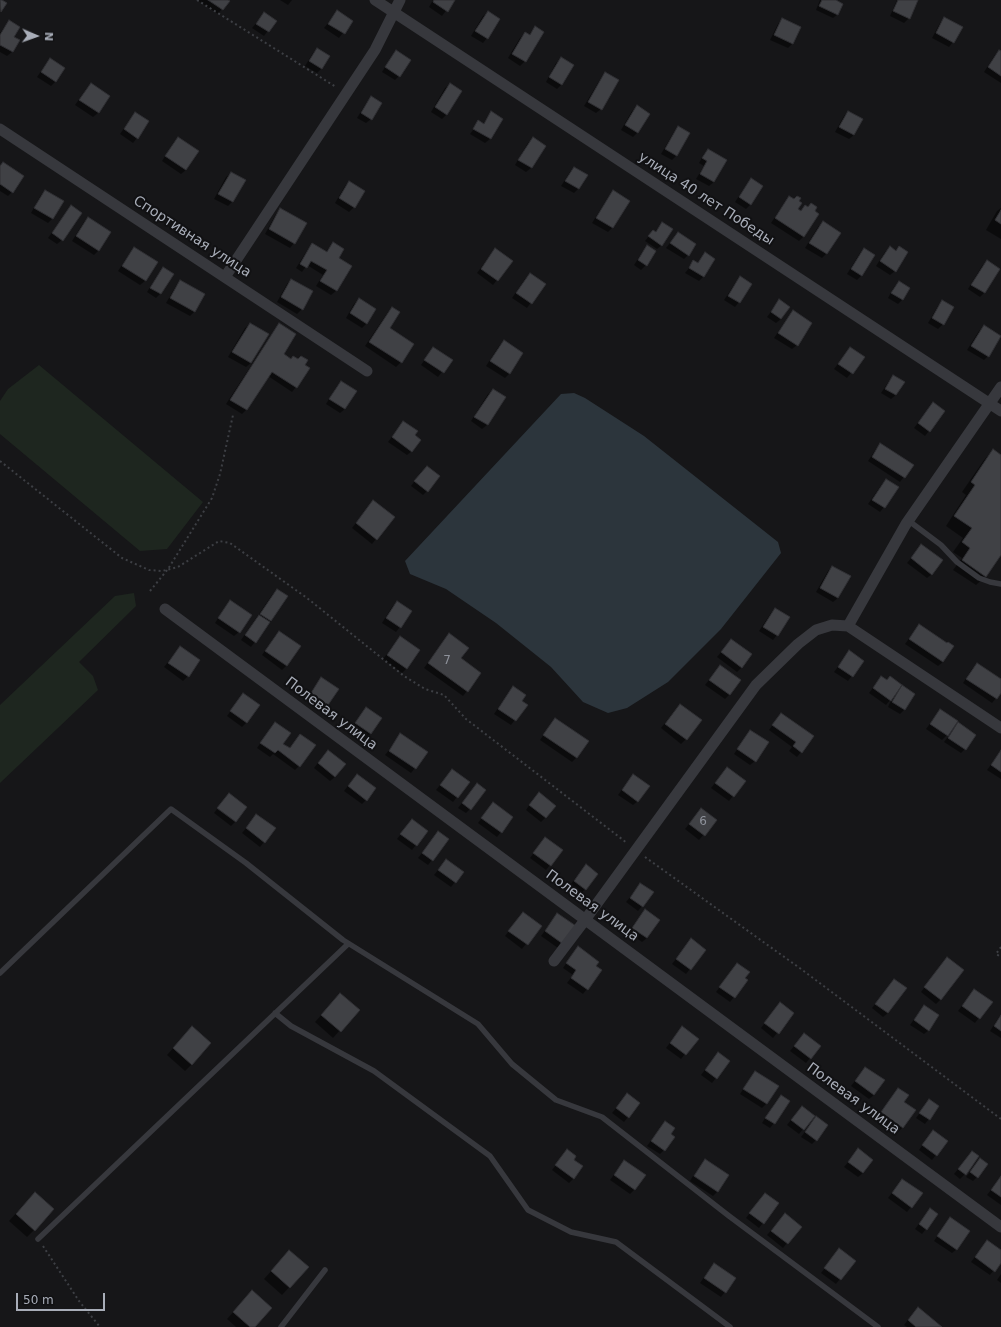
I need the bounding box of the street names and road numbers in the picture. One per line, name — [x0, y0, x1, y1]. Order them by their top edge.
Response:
street label: улица 40 лет Победы — [635, 149, 777, 249]
street label: Спортивная улица — [130, 193, 254, 281]
street label: Полевая улица — [282, 674, 380, 754]
street label: Полевая улица — [542, 867, 642, 945]
street label: Полевая улица — [803, 1060, 903, 1138]

